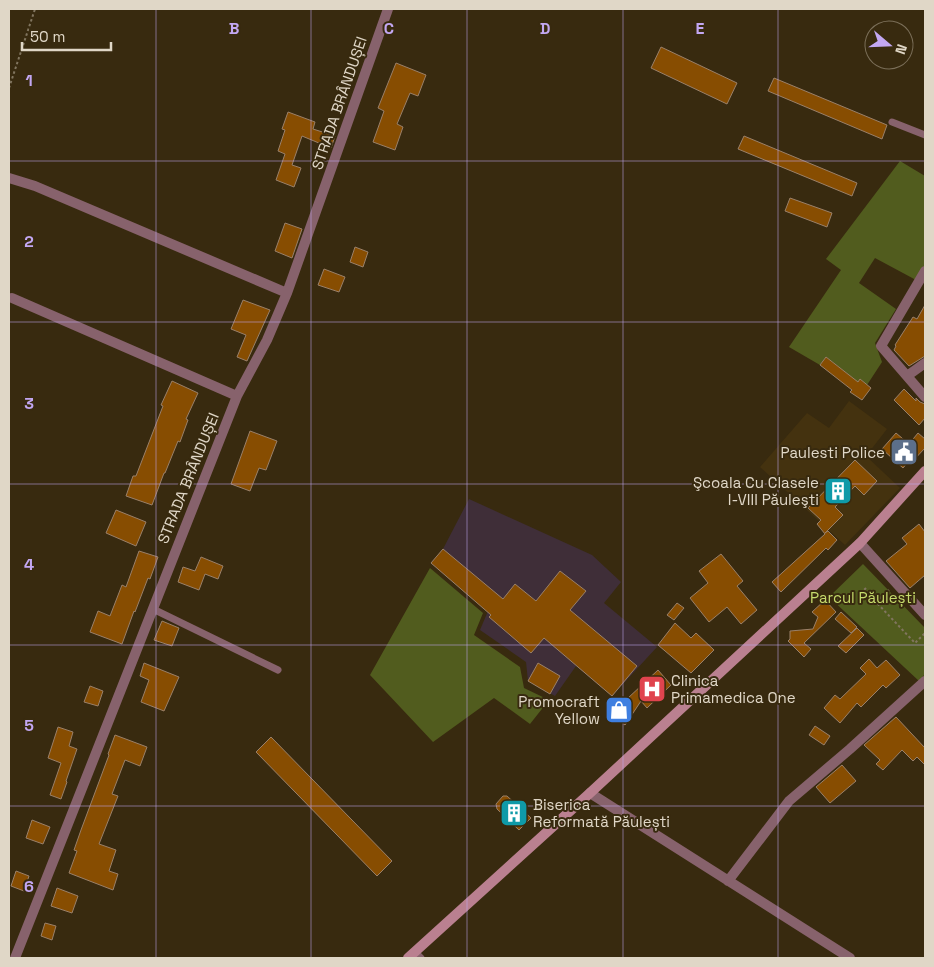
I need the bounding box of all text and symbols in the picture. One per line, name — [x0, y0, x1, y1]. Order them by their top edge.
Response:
text: B — [229, 18, 239, 39]
text: C — [384, 18, 394, 39]
text: D — [540, 18, 550, 39]
text: E — [696, 18, 705, 39]
scale bar — [22, 20, 111, 52]
north arrow — [864, 20, 914, 70]
text: 50 m — [30, 27, 65, 46]
street label: STRADA BRÂNDUȘEI — [307, 34, 371, 172]
text: N — [891, 42, 911, 57]
text: 1 — [25, 70, 33, 91]
text: 2 — [24, 231, 34, 252]
text: 3 — [24, 393, 34, 414]
street label: STRADA BRÂNDUȘEI — [153, 410, 223, 546]
public building icon: Paulesti Police — [889, 437, 919, 467]
place label: Paulesti Police — [781, 443, 885, 462]
place label: Şcoala Cu Clasele I-VIII Păuleşti — [693, 473, 819, 509]
building icon: Şcoala Cu Clasele I-VIII Păuleşti — [823, 476, 853, 506]
text: 4 — [24, 554, 34, 575]
park label: Parcul Păulești — [810, 588, 916, 607]
place label: Clinica Primamedica One — [671, 671, 796, 707]
hospital icon: Clinica Primamedica One — [637, 674, 667, 704]
place label: Promocraft Yellow — [518, 692, 600, 728]
shop icon: Promocraft Yellow — [604, 695, 634, 725]
text: 5 — [24, 715, 34, 736]
place label: Biserica Reformată Păulești — [533, 795, 670, 831]
building icon: Biserica Reformată Păulești — [499, 798, 529, 828]
text: 6 — [24, 876, 34, 897]

